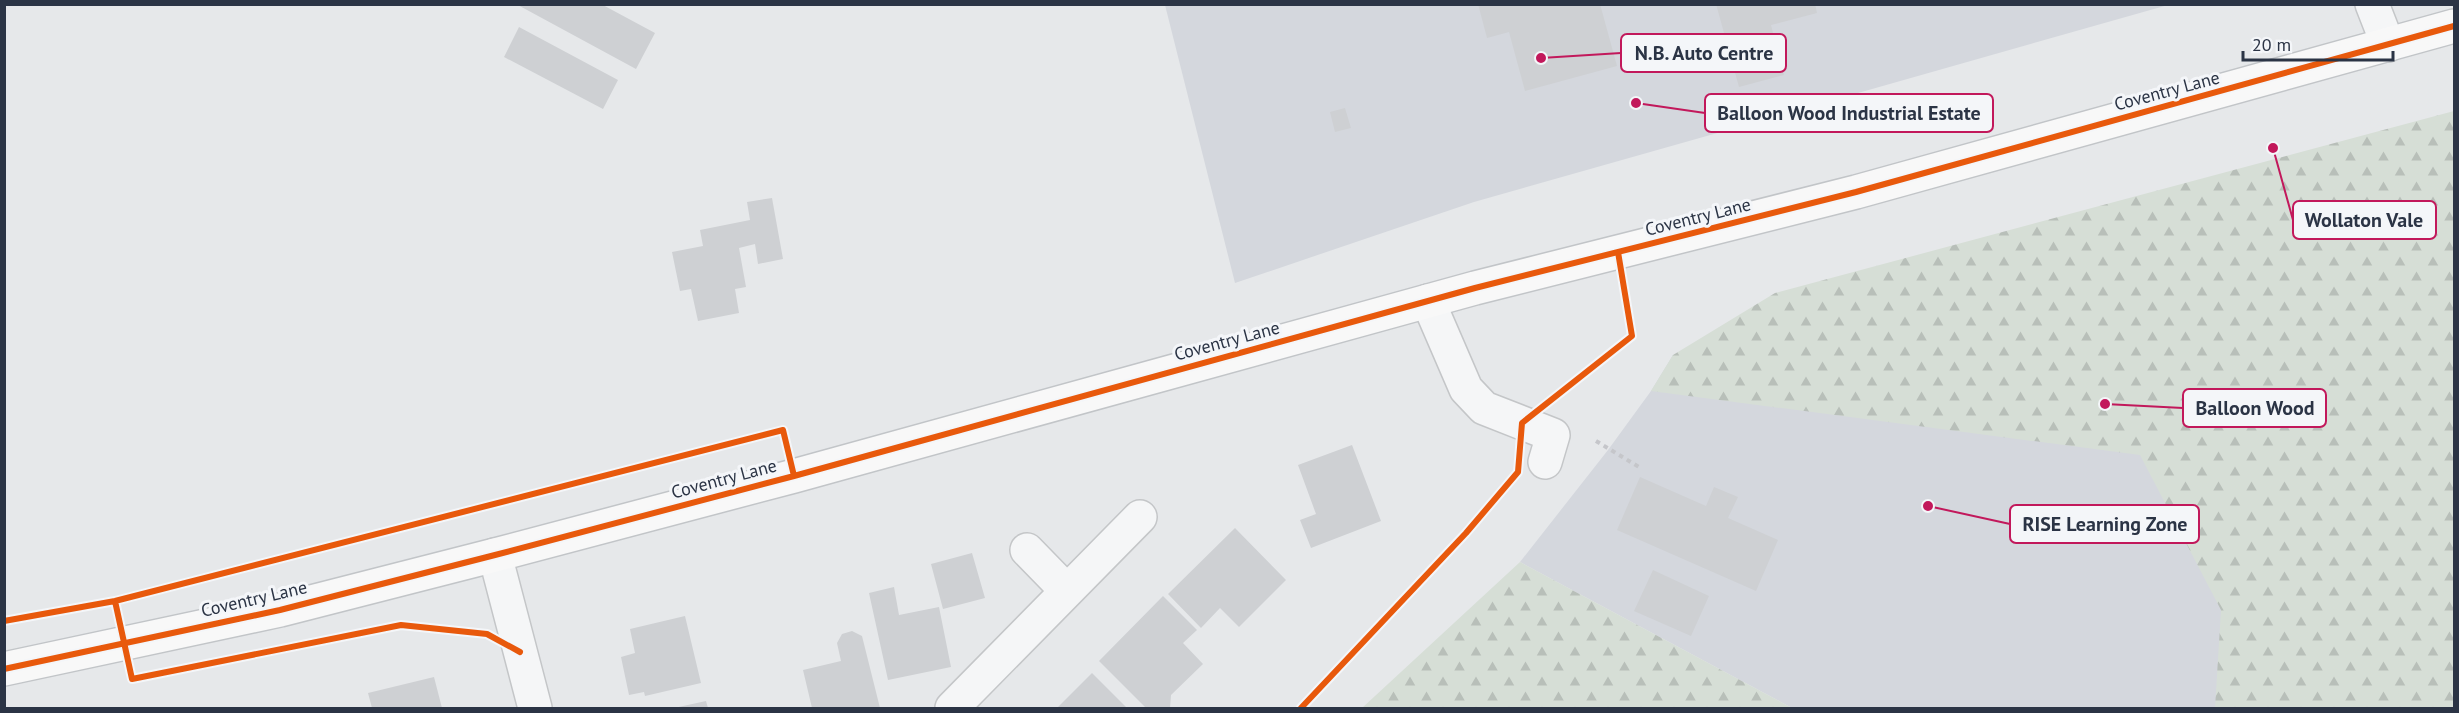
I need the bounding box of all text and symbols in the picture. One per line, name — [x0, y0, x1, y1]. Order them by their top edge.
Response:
scale bar — [2243, 24, 2393, 62]
text: 20 m — [2252, 33, 2291, 56]
callout: N.B. Auto Centre — [1621, 34, 1786, 72]
text: N.B. Auto Centre — [1635, 40, 1773, 66]
street label: Coventry Lane — [2112, 65, 2222, 116]
callout: Balloon Wood Industrial Estate — [1705, 94, 1993, 132]
text: Balloon Wood Industrial Estate — [1717, 100, 1981, 126]
street label: Coventry Lane — [1643, 192, 1753, 241]
callout: Wollaton Vale — [2293, 201, 2436, 239]
text: Wollaton Vale — [2305, 207, 2423, 233]
street label: Coventry Lane — [1172, 315, 1282, 366]
callout: Balloon Wood — [2183, 389, 2326, 427]
text: Balloon Wood — [2196, 395, 2314, 421]
street label: Coventry Lane — [669, 453, 779, 504]
callout: RISE Learning Zone — [2010, 505, 2199, 543]
text: RISE Learning Zone — [2022, 511, 2188, 537]
street label: Coventry Lane — [199, 575, 309, 622]

